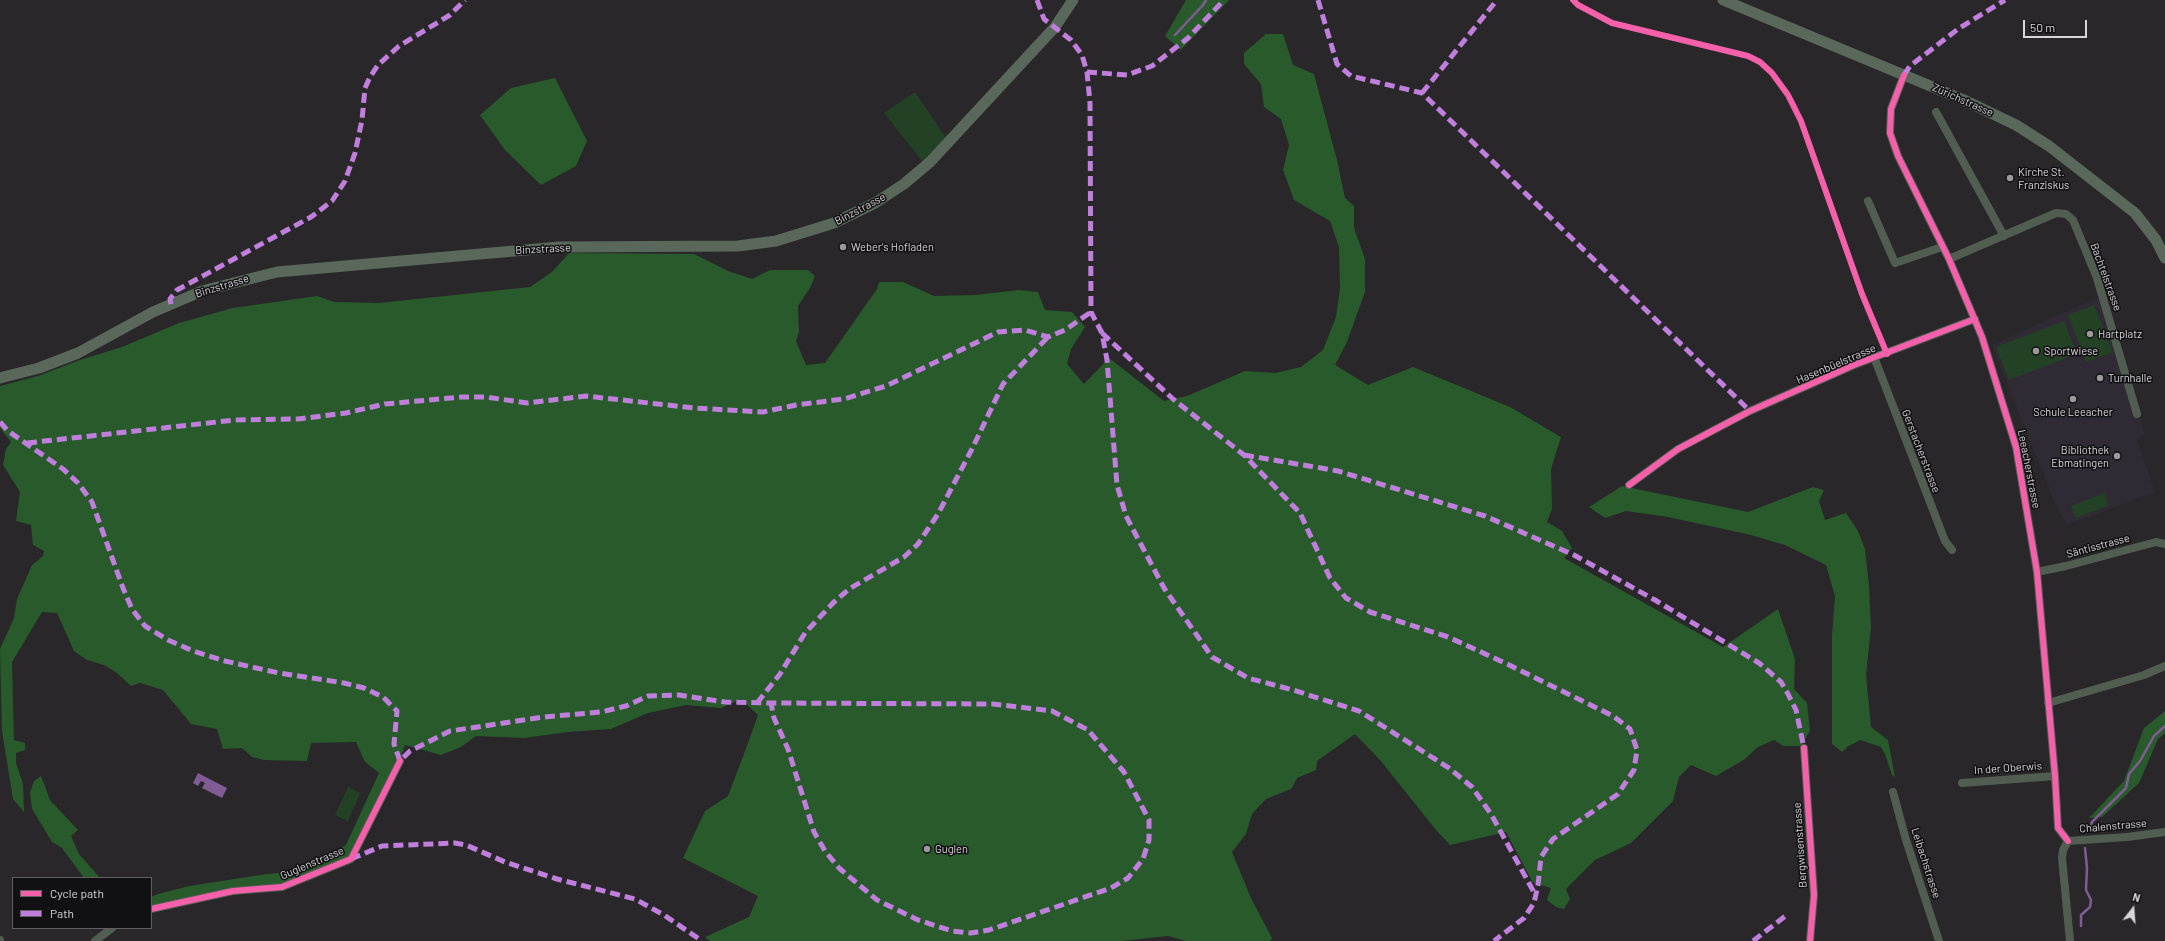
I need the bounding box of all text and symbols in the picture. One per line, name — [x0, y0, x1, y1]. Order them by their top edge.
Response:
scale bar — [2025, 12, 2089, 38]
text: 50 m — [2030, 20, 2055, 34]
street label: Zürichstrasse — [1930, 81, 1996, 119]
place label: Kirche St. Franziskus — [2018, 165, 2069, 191]
marker: Kirche St. Franziskus — [2005, 173, 2015, 183]
street label: Binzstrasse — [832, 190, 888, 228]
place label: Weber's Hofladen — [851, 240, 934, 254]
street label: Binzstrasse — [515, 241, 571, 257]
street label: Bachtelstrasse — [2088, 241, 2124, 313]
marker: Weber's Hofladen — [838, 242, 848, 252]
street label: Binzstrasse — [193, 272, 251, 300]
place label: Hartplatz — [2098, 327, 2142, 341]
marker: Hartplatz — [2085, 329, 2095, 339]
street label: Hasenbüelstrasse — [1794, 341, 1878, 387]
place label: Sportwiese — [2044, 344, 2098, 358]
marker: Sportwiese — [2031, 346, 2041, 356]
place label: Turnhalle — [2108, 371, 2152, 385]
marker: Turnhalle — [2095, 373, 2105, 383]
marker: Schule Leeacher — [2068, 394, 2078, 404]
place label: Schule Leeacher — [2033, 405, 2113, 419]
street label: Gerstacherstrasse — [1899, 408, 1943, 494]
street label: Leeacherstrasse — [2015, 428, 2043, 510]
place label: Bibliothek Ebmatingen — [2051, 443, 2109, 469]
marker: Bibliothek Ebmatingen — [2112, 451, 2122, 461]
street label: Säntisstrasse — [2065, 531, 2131, 561]
street label: In der Oberwis — [1974, 759, 2042, 777]
street label: Bergwisenstrasse — [1790, 802, 1810, 888]
street label: Chalenstrasse — [2079, 816, 2147, 836]
street label: Leibachstrasse — [1908, 826, 1944, 900]
place label: Guglen — [935, 842, 968, 856]
street label: Guglenstrasse — [278, 844, 346, 882]
marker: Guglen — [922, 844, 932, 854]
legend — [12, 877, 152, 929]
text: Cycle path — [50, 886, 104, 900]
north arrow — [2113, 889, 2153, 929]
text: N — [2131, 890, 2142, 904]
text: Path — [50, 906, 74, 920]

